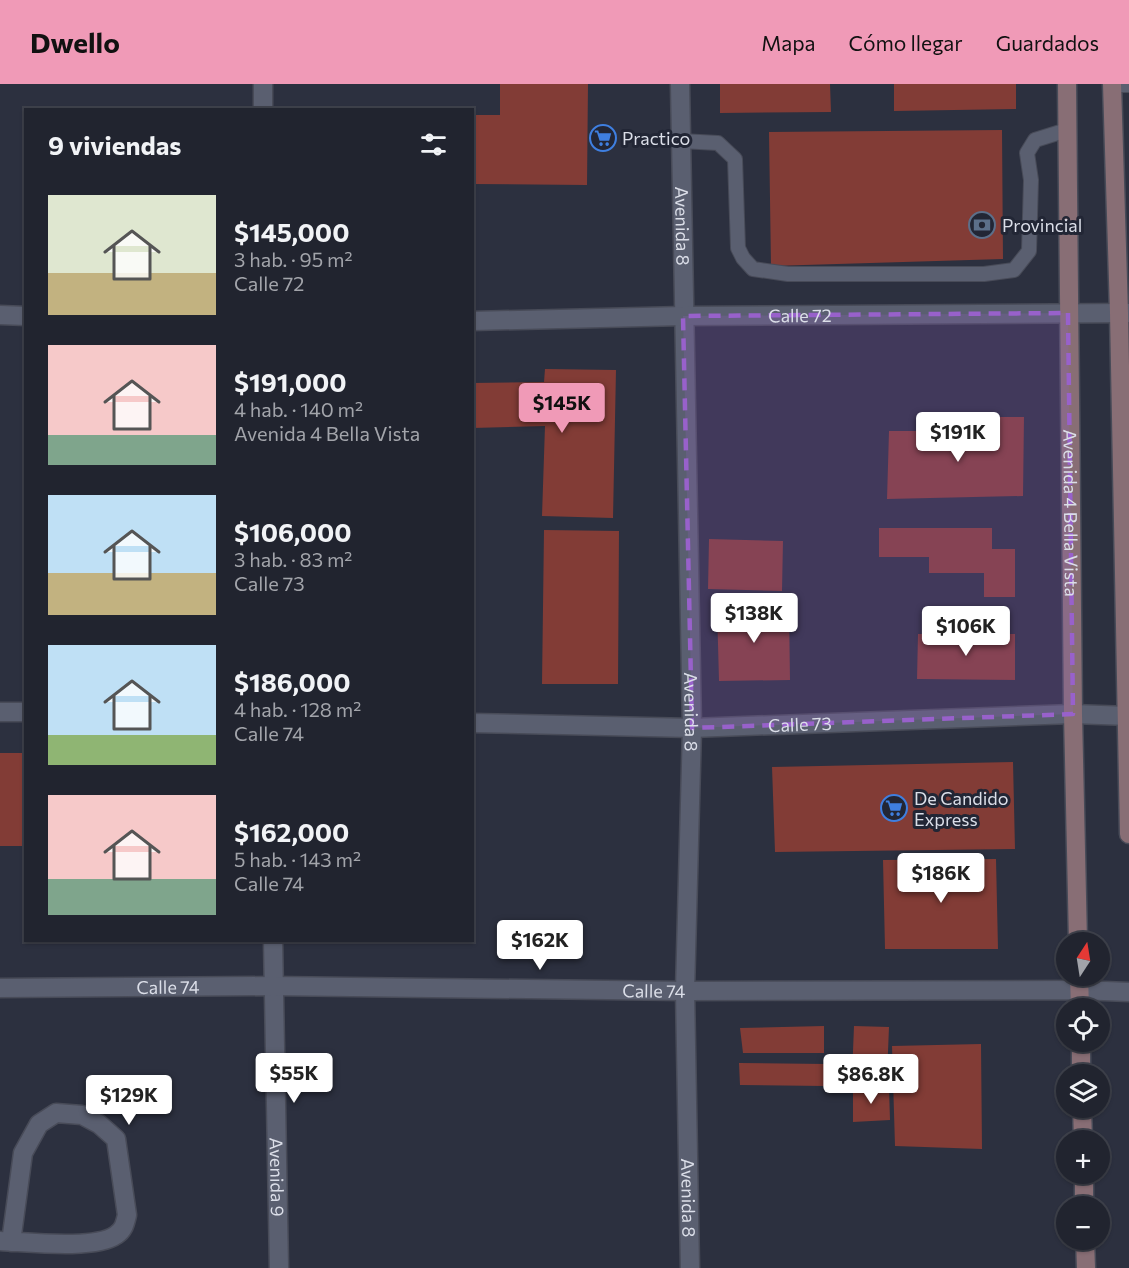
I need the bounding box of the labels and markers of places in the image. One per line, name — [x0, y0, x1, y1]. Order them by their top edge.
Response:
supermarket icon: Practico — [588, 123, 618, 153]
place label: Practico — [622, 127, 690, 149]
bank icon: Provincial — [967, 210, 997, 240]
place label: Provincial — [1002, 214, 1082, 236]
pin: $145K — [520, 383, 604, 434]
pin: $191K — [916, 412, 1000, 463]
pin: $138K — [712, 593, 796, 644]
pin: $106K — [924, 606, 1008, 657]
place label: De Candido Express — [914, 787, 1008, 830]
supermarket icon: De Candido Express — [879, 793, 909, 823]
pin: $186K — [899, 853, 983, 904]
pin: $162K — [498, 920, 582, 971]
pin: $55K — [258, 1053, 330, 1104]
pin: $86.8K — [822, 1054, 920, 1105]
pin: $129K — [87, 1075, 171, 1126]

